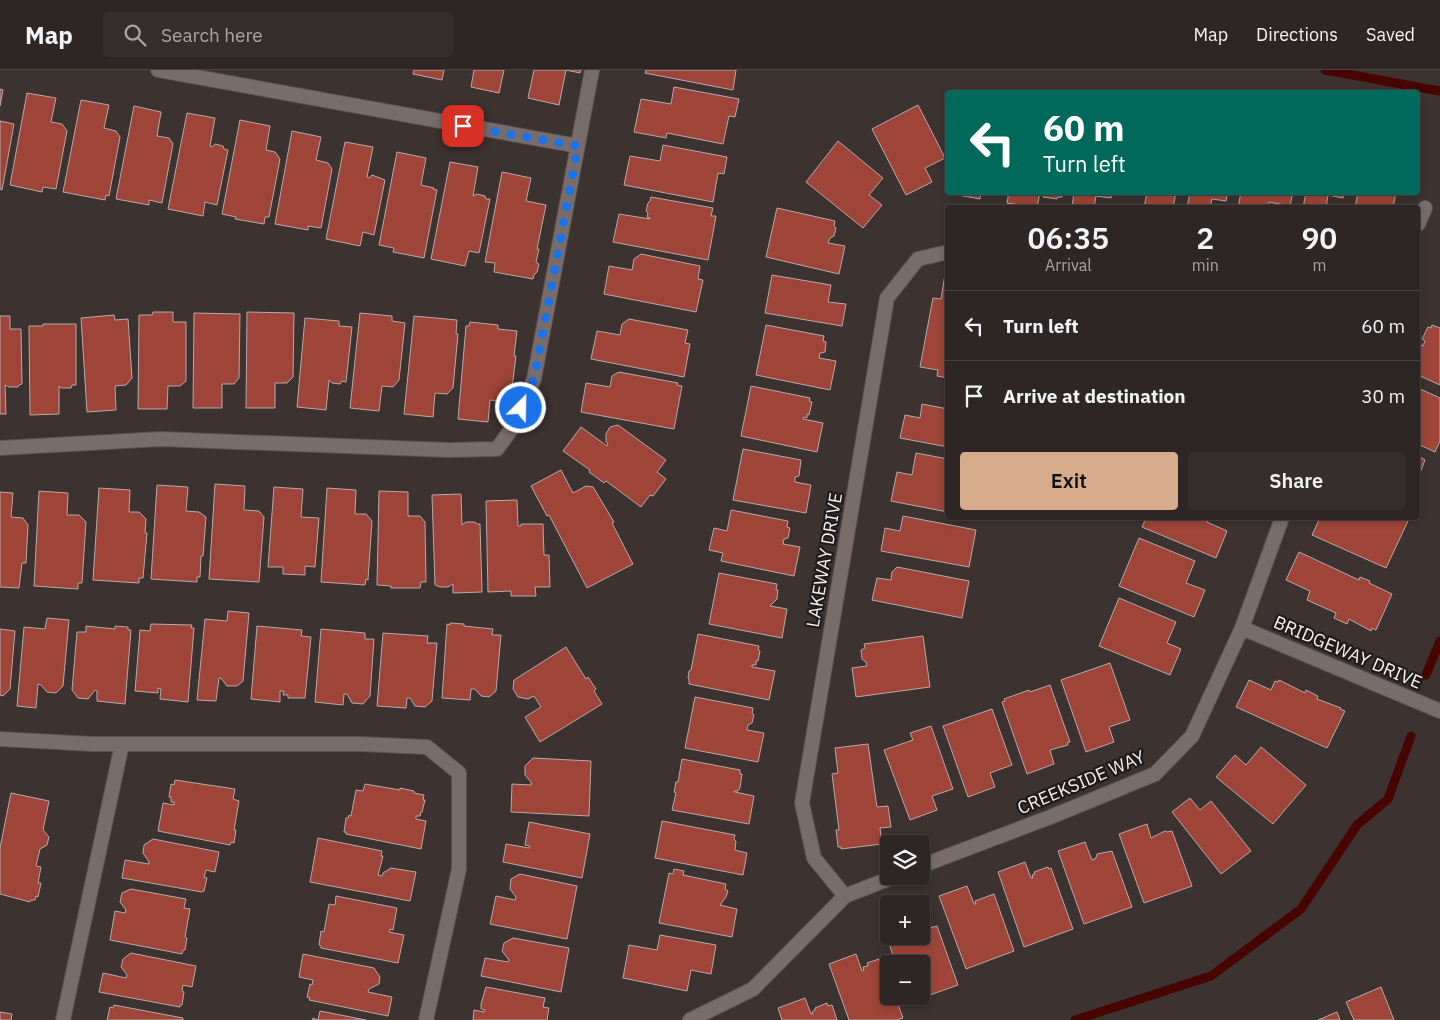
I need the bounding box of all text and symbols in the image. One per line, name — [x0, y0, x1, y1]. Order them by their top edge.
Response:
search box — [103, 12, 453, 57]
text: Map — [25, 19, 73, 51]
icon: search — [121, 21, 149, 49]
text: Search here — [161, 23, 263, 47]
text: Map — [1193, 23, 1228, 46]
text: Directions — [1256, 23, 1338, 46]
text: Saved — [1366, 23, 1415, 46]
pin — [442, 105, 484, 147]
text: 60 m — [1043, 105, 1125, 151]
icon: left — [960, 110, 1025, 175]
icon: arrive — [449, 112, 477, 140]
text: Turn left — [1043, 149, 1126, 178]
text: 06:35 — [1028, 218, 1109, 257]
text: 2 — [1196, 218, 1214, 257]
text: 90 — [1301, 218, 1337, 257]
text: Arrival — [1045, 255, 1092, 275]
text: min — [1192, 255, 1219, 275]
text: m — [1312, 255, 1326, 275]
icon: left — [960, 312, 988, 340]
text: Turn left — [1003, 314, 1079, 338]
text: 60 m — [1361, 314, 1405, 338]
position arrow — [494, 381, 546, 433]
icon: arrive — [960, 382, 988, 410]
text: Arrive at destination — [1003, 384, 1186, 408]
text: 30 m — [1361, 384, 1405, 408]
button: Exit — [960, 452, 1178, 510]
button: Share — [1188, 452, 1405, 510]
street label: LAKEWAY DRIVE — [801, 491, 847, 629]
street label: BRIDGEWAY DRIVE — [1270, 610, 1426, 694]
street label: CREEKSIDE WAY — [1014, 745, 1149, 819]
map controls — [880, 835, 930, 1005]
button: layers — [880, 835, 930, 885]
button: + — [880, 895, 930, 945]
button: − — [880, 955, 930, 1005]

